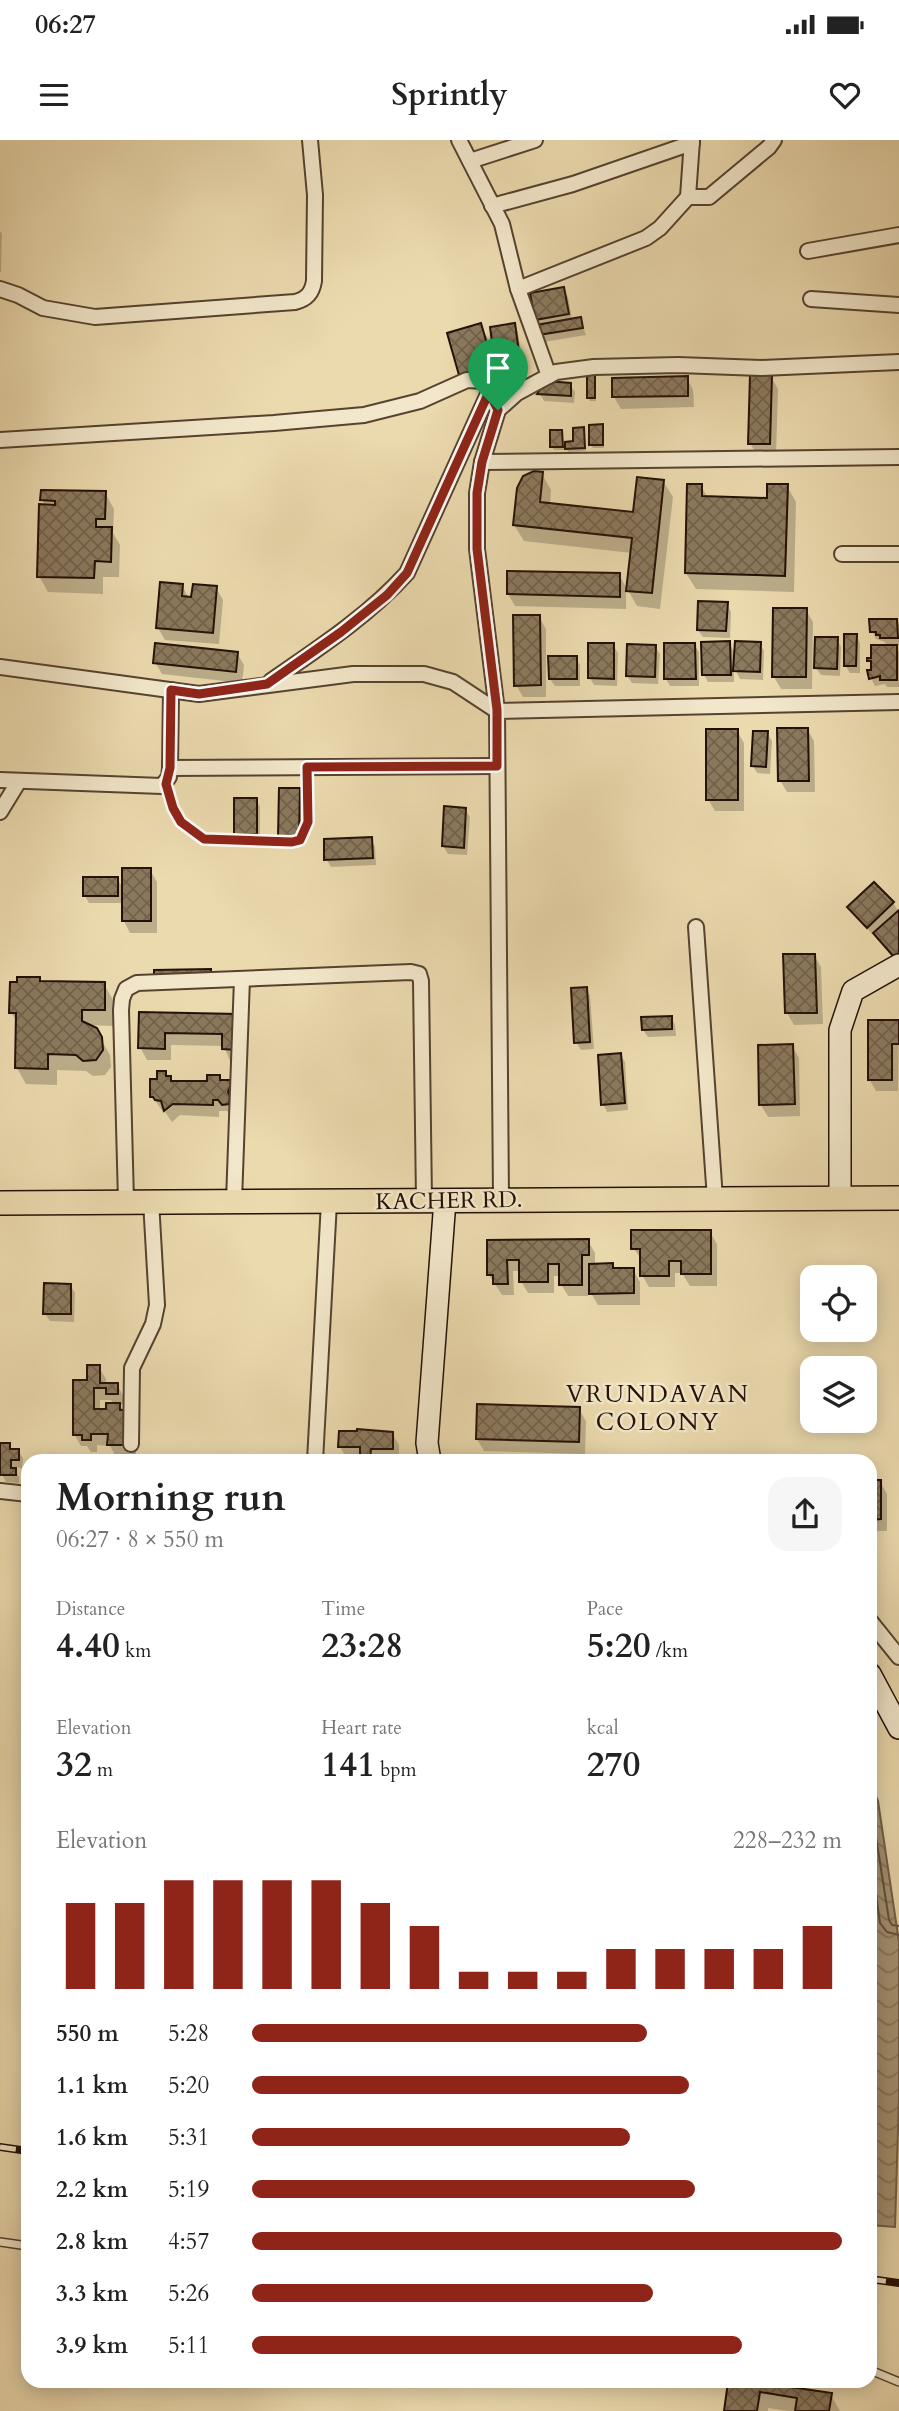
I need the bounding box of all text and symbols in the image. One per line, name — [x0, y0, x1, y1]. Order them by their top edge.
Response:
text: 06:27 — [35, 7, 96, 42]
text: Sprintly — [391, 73, 508, 117]
icon: menu — [35, 76, 73, 114]
icon: heart — [826, 76, 864, 114]
pin — [468, 338, 528, 410]
icon: arrive — [479, 349, 517, 387]
street label: KACHER RD. — [375, 1184, 523, 1217]
map controls — [800, 1265, 877, 1433]
button: locate — [800, 1265, 877, 1342]
button: layers — [800, 1356, 877, 1433]
district label: VRUNDAVAN COLONY — [566, 1378, 750, 1439]
text: Morning run — [56, 1472, 286, 1524]
button: share — [768, 1477, 842, 1551]
text: 06:27 · 8 × 550 m — [56, 1524, 224, 1555]
text: Distance — [56, 1596, 125, 1622]
text: Time — [321, 1596, 365, 1622]
text: Pace — [587, 1596, 623, 1622]
text: 4.40 — [56, 1622, 120, 1670]
text: 23:28 — [321, 1622, 403, 1670]
text: 5:20 — [587, 1622, 651, 1670]
text: km — [120, 1638, 151, 1664]
text: /km — [651, 1638, 688, 1664]
text: Elevation — [56, 1715, 131, 1741]
text: Heart rate — [321, 1715, 402, 1741]
text: kcal — [587, 1715, 619, 1741]
text: 32 — [56, 1741, 92, 1789]
text: 141 — [321, 1741, 375, 1789]
text: 270 — [587, 1741, 640, 1789]
text: m — [92, 1757, 113, 1783]
text: bpm — [375, 1757, 417, 1783]
text: Elevation — [56, 1825, 147, 1856]
text: 228–232 m — [733, 1825, 842, 1856]
text: 550 m — [56, 2018, 119, 2049]
text: 5:28 — [168, 2018, 209, 2049]
text: 1.1 km — [56, 2070, 128, 2101]
text: 5:20 — [168, 2070, 209, 2101]
text: 1.6 km — [56, 2122, 128, 2153]
text: 5:31 — [168, 2122, 209, 2153]
text: 2.2 km — [56, 2174, 128, 2205]
text: 5:19 — [168, 2174, 209, 2205]
text: 2.8 km — [56, 2226, 128, 2257]
text: 4:57 — [168, 2226, 209, 2257]
text: 3.3 km — [56, 2278, 128, 2309]
text: 5:26 — [168, 2278, 209, 2309]
text: 3.9 km — [56, 2330, 128, 2361]
text: 5:11 — [168, 2330, 209, 2361]

